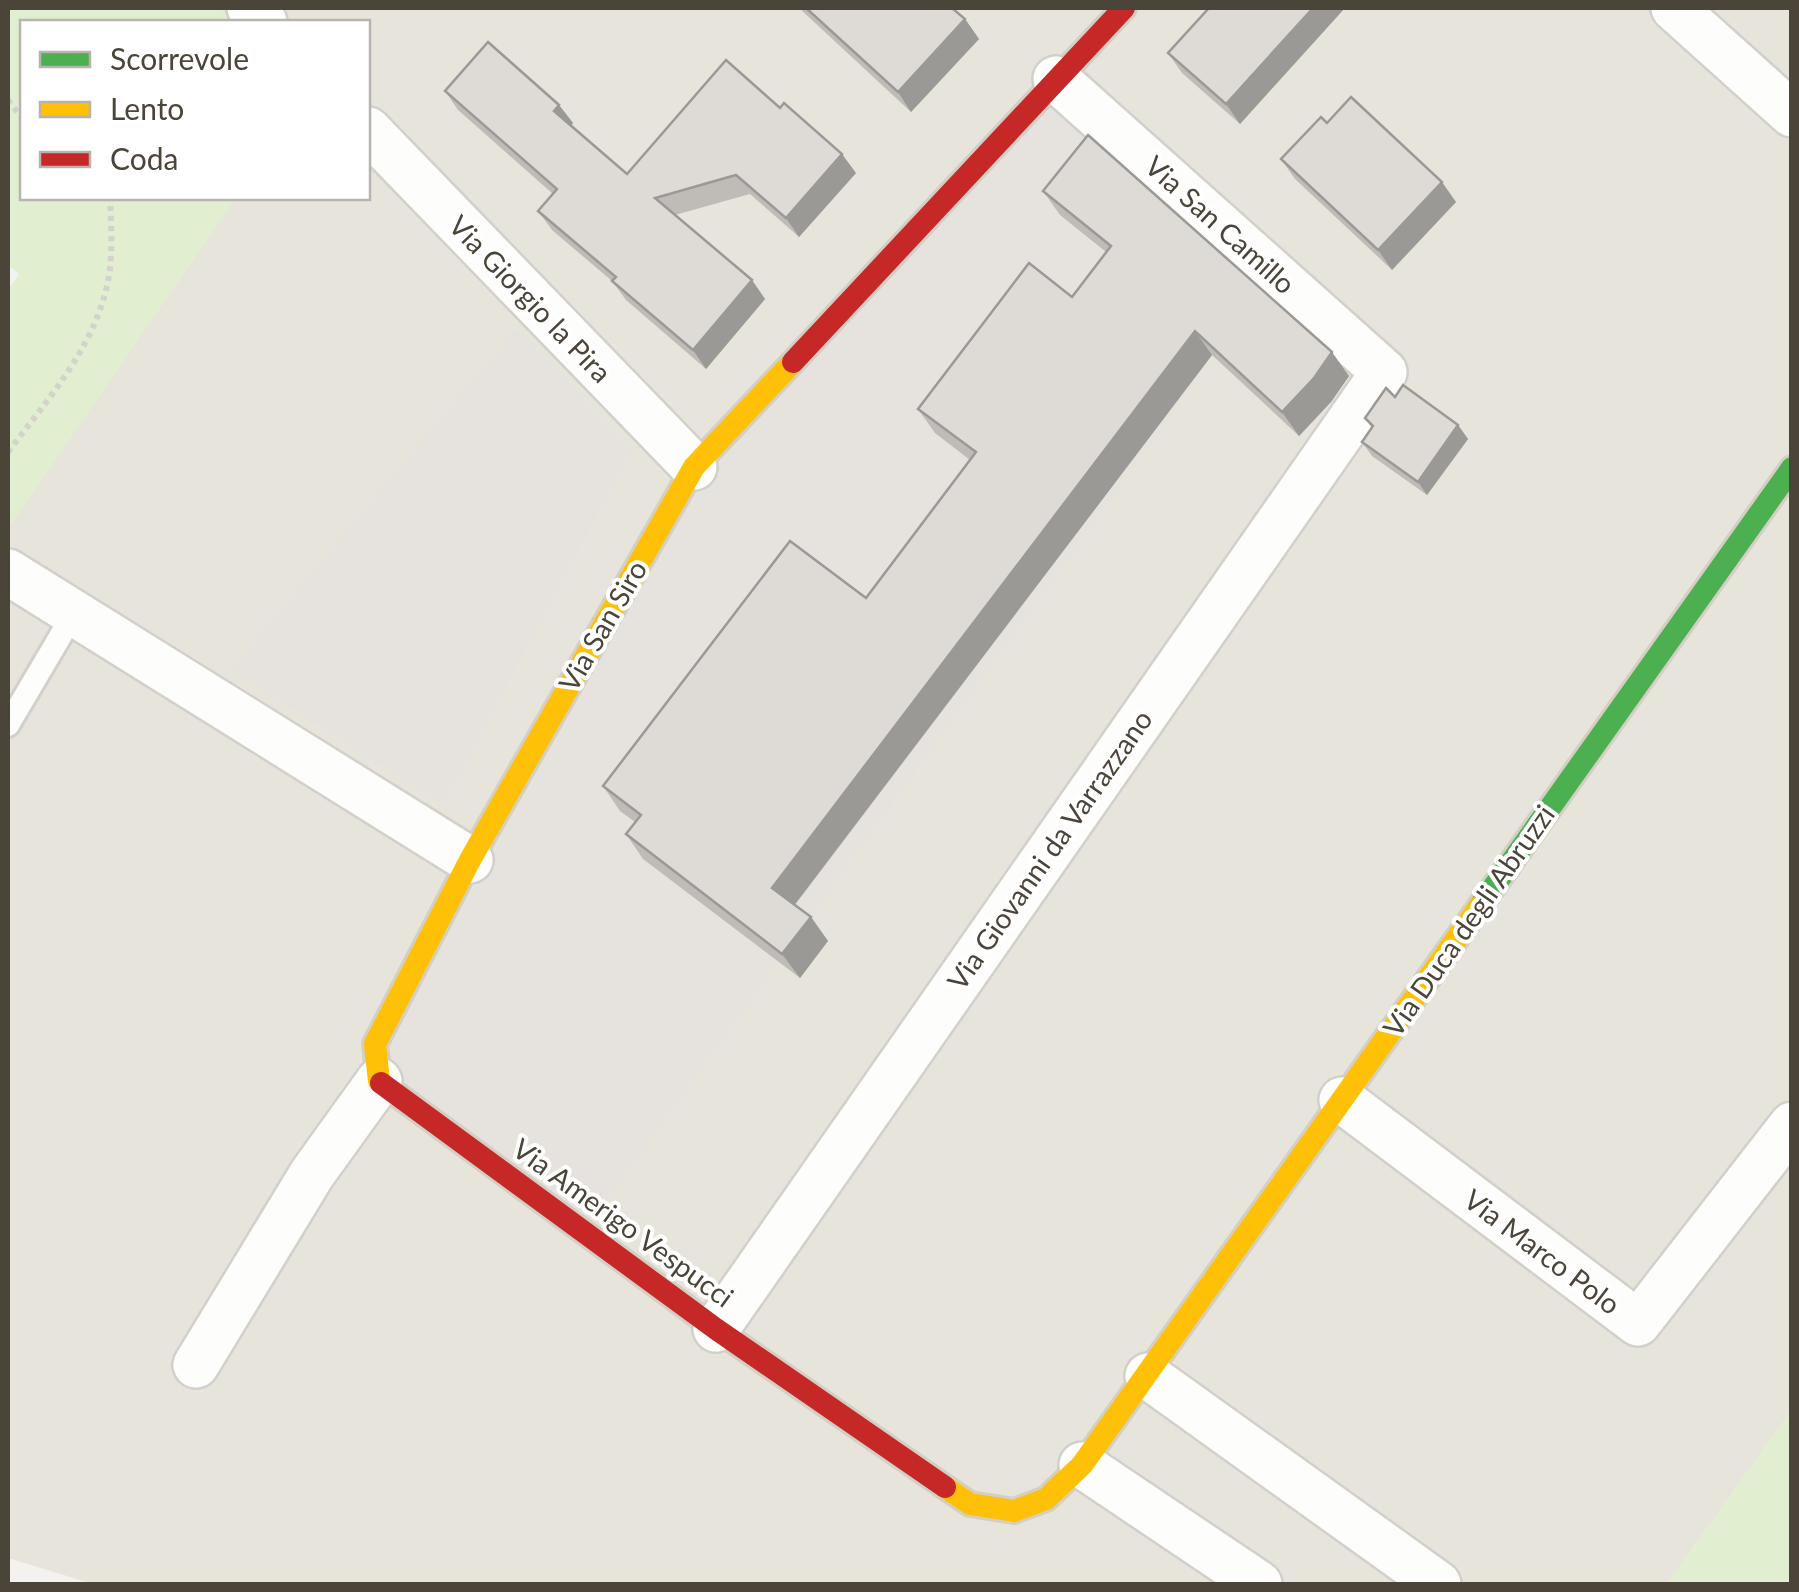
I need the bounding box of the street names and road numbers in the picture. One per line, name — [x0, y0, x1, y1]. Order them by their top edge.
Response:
street label: Via San Camillo — [1139, 148, 1303, 300]
street label: Via Giorgio la Pira — [442, 208, 619, 389]
street label: Via San Siro — [551, 554, 653, 697]
street label: Via Giovanni da Varrazzano — [940, 703, 1159, 996]
street label: Via Duca degli Abruzzi — [1375, 798, 1561, 1043]
street label: Via Amerigo Vespucci — [507, 1131, 740, 1314]
street label: Via Marco Polo — [1458, 1182, 1627, 1321]

